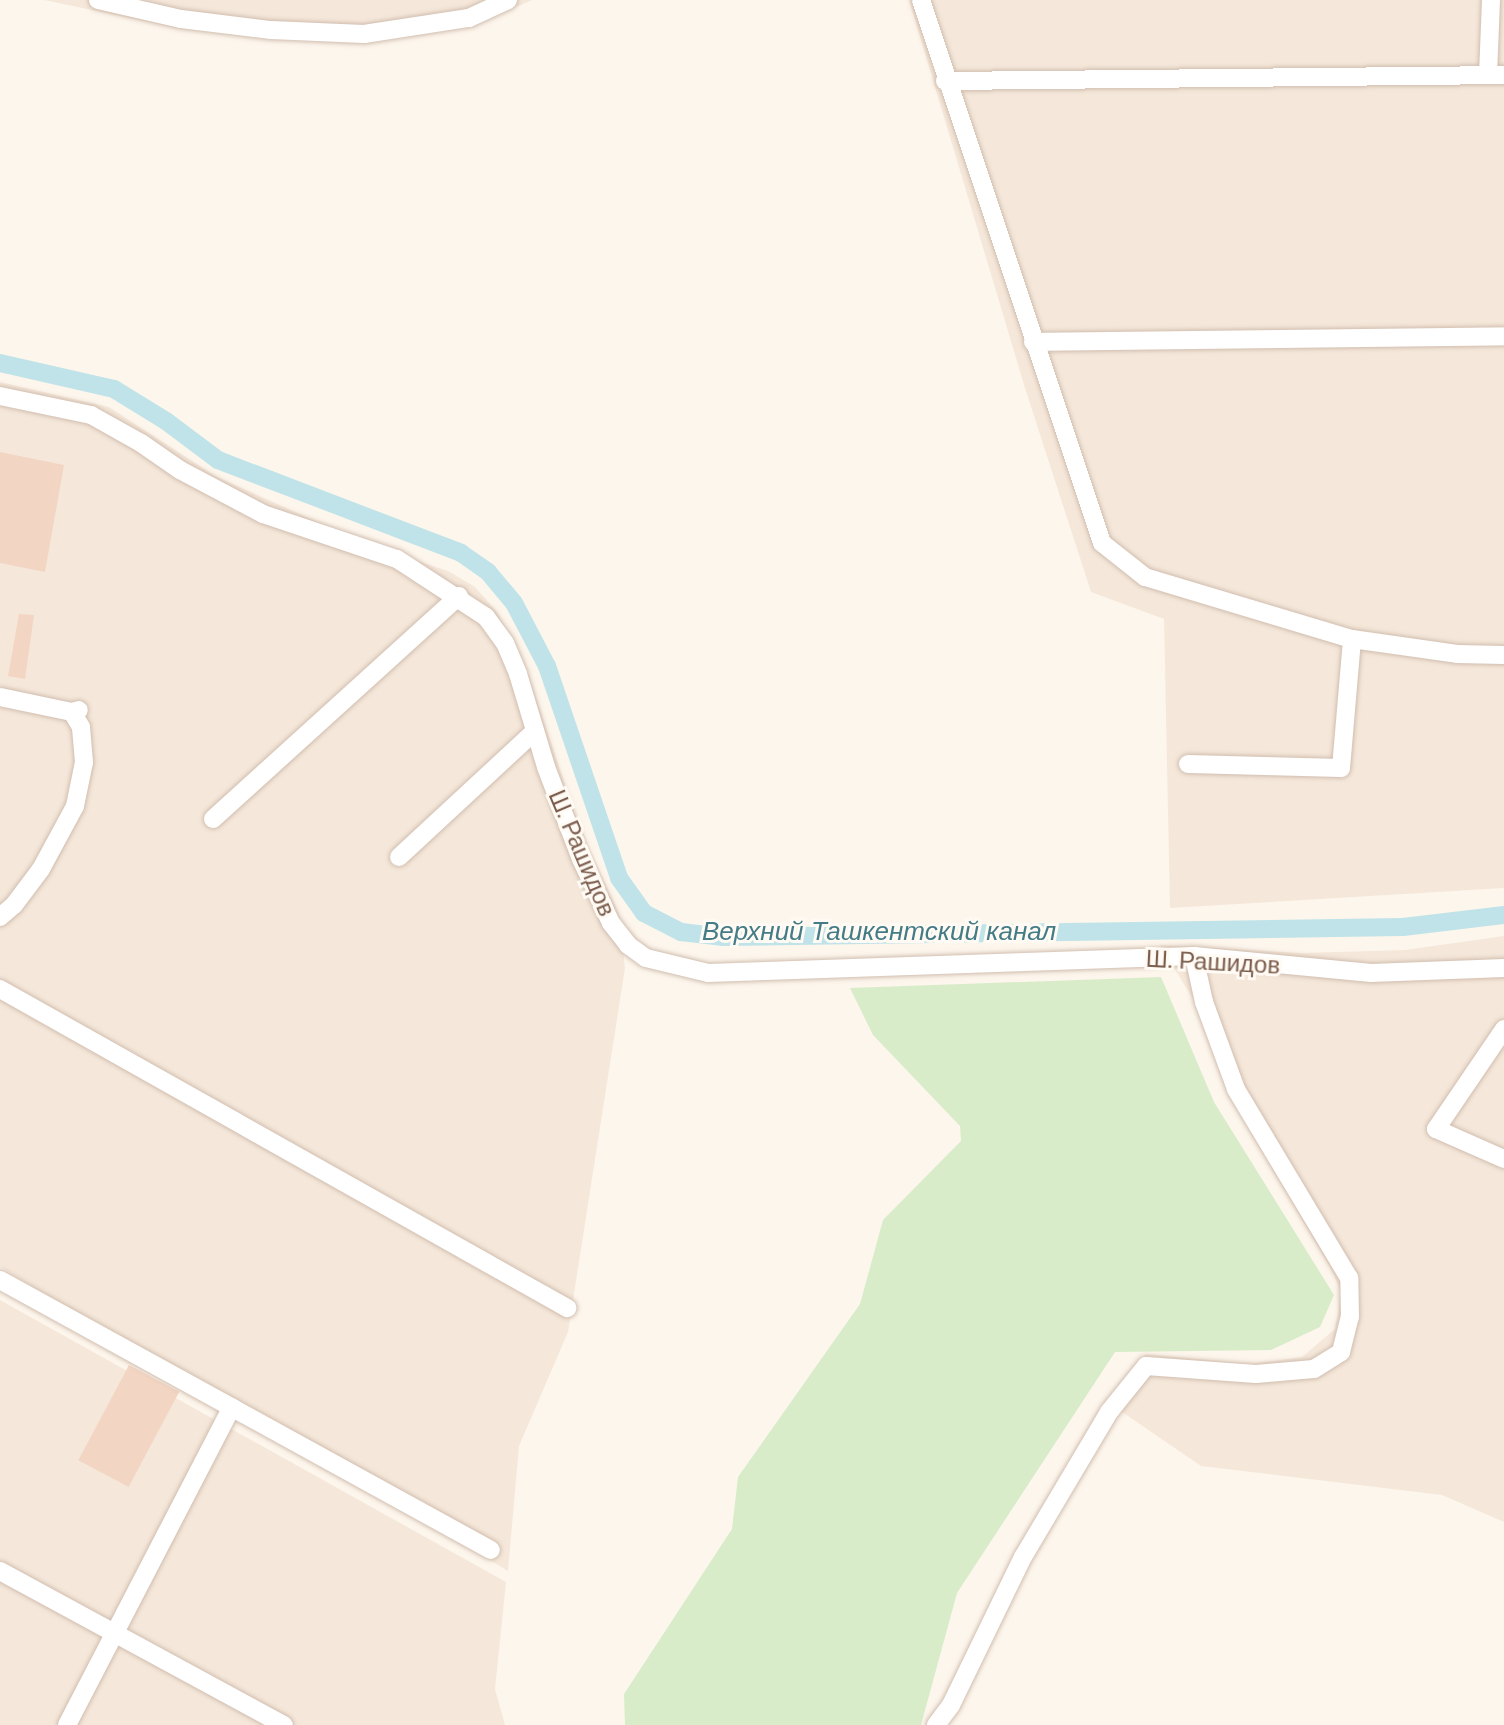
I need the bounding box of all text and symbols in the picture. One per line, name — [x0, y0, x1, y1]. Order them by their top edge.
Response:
street label: Ш. Рашидов — [542, 785, 622, 921]
water label: Верхний Ташкентский канал — [702, 916, 1056, 948]
street label: Ш. Рашидов — [1145, 944, 1281, 980]

